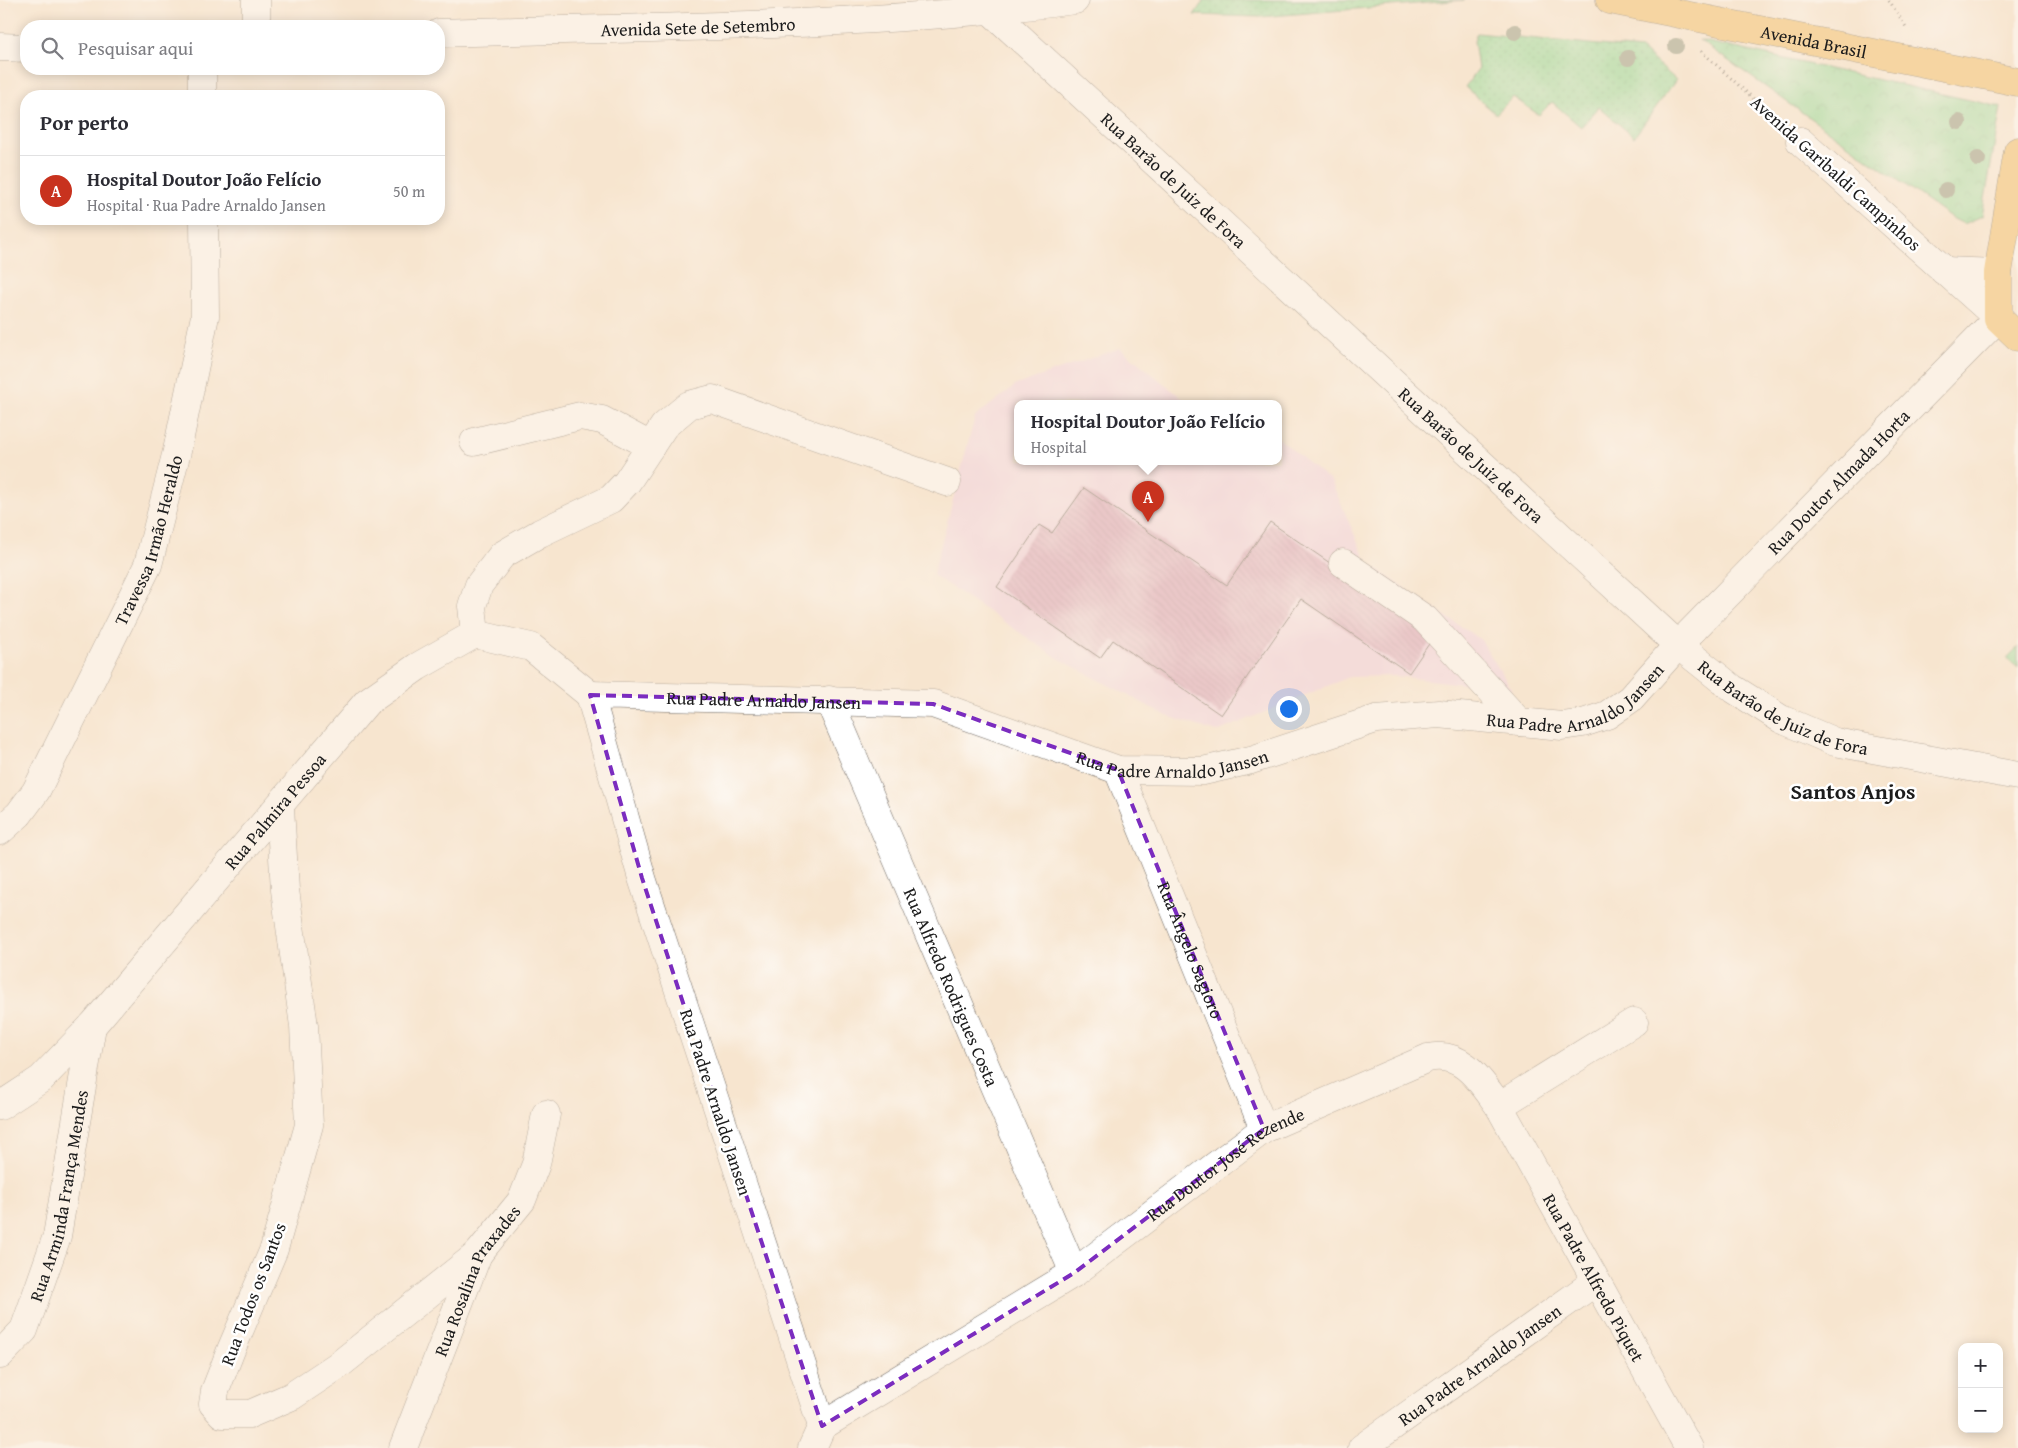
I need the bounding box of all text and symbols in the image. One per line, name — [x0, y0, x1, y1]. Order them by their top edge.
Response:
street label: Avenida Sete de Setembro — [600, 10, 796, 43]
street label: Avenida Brasil — [1759, 17, 1869, 65]
search box — [20, 20, 445, 75]
icon: search — [38, 34, 66, 62]
text: Pesquisar aqui — [78, 34, 193, 62]
street label: Avenida Garibaldi Campinhos — [1745, 89, 1927, 257]
street label: Rua Barão de Juiz de Fora — [1095, 106, 1253, 254]
text: Por perto — [40, 107, 129, 138]
text: Hospital Doutor João Felício — [87, 165, 321, 193]
text: A — [51, 179, 61, 203]
text: 50 m — [393, 179, 425, 203]
text: Hospital · Rua Padre Arnaldo Jansen — [87, 193, 326, 217]
street label: Rua Barão de Juiz de Fora — [1393, 380, 1551, 529]
popup — [1014, 400, 1282, 465]
street label: Rua Doutor Almada Horta — [1761, 402, 1916, 560]
text: Hospital Doutor João Felício — [1031, 407, 1265, 435]
text: Hospital — [1031, 435, 1087, 459]
street label: Travessa Irmão Heraldo — [107, 452, 189, 630]
pin: A — [1132, 481, 1164, 522]
street label: Rua Barão de Juiz de Fora — [1692, 653, 1871, 761]
street label: Rua Padre Arnaldo Jansen — [1485, 657, 1670, 739]
street label: Rua Padre Arnaldo Jansen — [666, 684, 861, 716]
your location — [1276, 696, 1302, 722]
street label: Rua Padre Arnaldo Jansen — [1073, 742, 1272, 785]
street label: Rua Palmira Pessoa — [217, 746, 332, 875]
district label: Santos Anjos — [1791, 775, 1915, 807]
street label: Rua Ângelo Sagioro — [1151, 877, 1231, 1022]
street label: Rua Alfredo Rodrigues Costa — [897, 883, 1006, 1091]
street label: Rua Padre Arnaldo Jansen — [673, 1005, 759, 1199]
street label: Rua Arminda França Mendes — [22, 1088, 95, 1305]
street label: Rua Doutor José Rezende — [1140, 1100, 1308, 1227]
street label: Rua Padre Alfredo Piquet — [1537, 1188, 1652, 1367]
street label: Rua Rosalina Praxades — [426, 1199, 527, 1360]
street label: Rua Todos os Santos — [213, 1218, 293, 1370]
street label: Rua Padre Arnaldo Jansen — [1392, 1297, 1566, 1432]
map controls — [1958, 1343, 2003, 1433]
button: + — [1958, 1343, 2003, 1388]
button: − — [1958, 1388, 2003, 1433]

